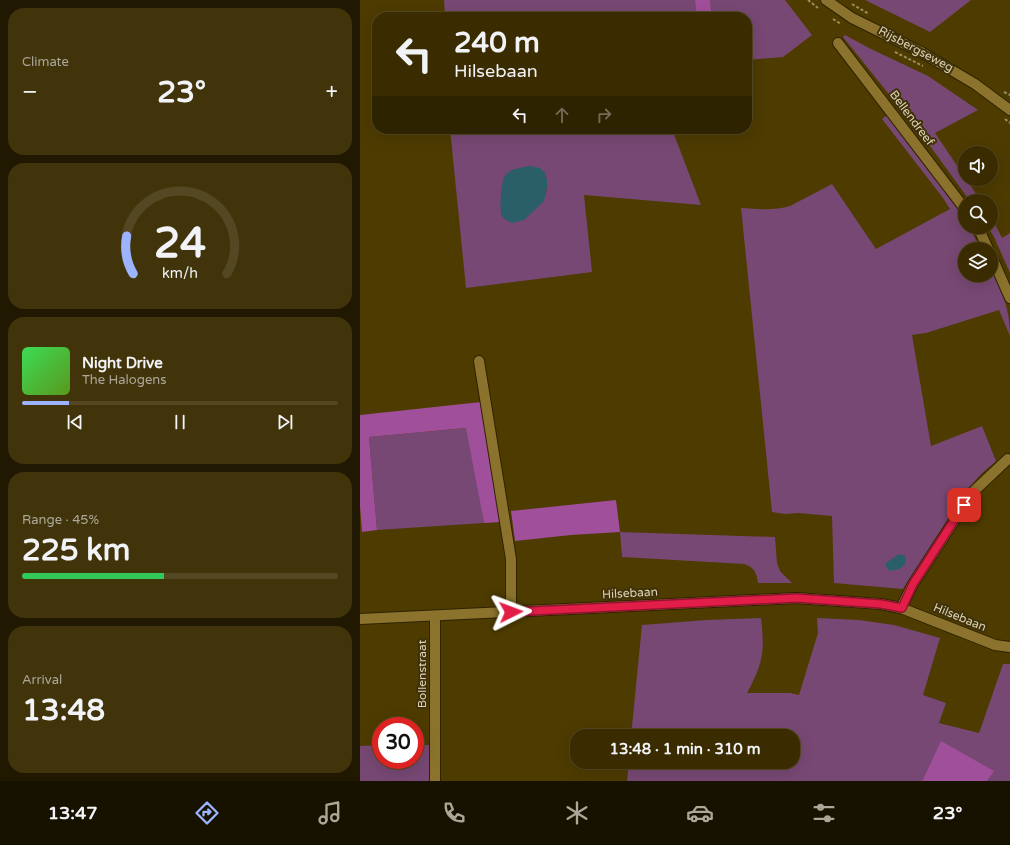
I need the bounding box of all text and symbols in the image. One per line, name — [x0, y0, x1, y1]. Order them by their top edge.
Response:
street label: Rijsbergseweg — [876, 23, 956, 75]
text: 240 m — [454, 26, 540, 60]
icon: left — [388, 28, 440, 80]
text: Climate — [22, 54, 69, 70]
text: Hilsebaan — [454, 60, 538, 82]
text: 23° — [157, 74, 206, 111]
text: − — [22, 79, 38, 105]
text: + — [326, 79, 338, 105]
street label: Bellendreef — [887, 88, 937, 149]
icon: left — [509, 104, 531, 126]
icon: ahead — [551, 104, 573, 126]
icon: right — [593, 104, 615, 126]
map controls — [958, 146, 998, 282]
button: sound — [958, 146, 998, 186]
button: search — [958, 194, 998, 234]
text: 24 — [154, 219, 206, 269]
button: layers — [958, 242, 998, 282]
text: km/h — [162, 264, 198, 281]
text: Night Drive — [82, 354, 163, 372]
text: The Halogens — [82, 372, 166, 388]
icon: previous — [64, 411, 86, 433]
icon: pause — [169, 411, 191, 433]
icon: next — [274, 411, 296, 433]
pin — [947, 488, 981, 522]
icon: arrive — [953, 494, 975, 516]
text: Range · 45% — [22, 512, 99, 528]
text: 225 km — [22, 532, 130, 569]
street label: Hilsebaan — [602, 585, 658, 601]
position arrow — [490, 591, 532, 633]
street label: Hilsebaan — [931, 600, 989, 634]
street label: Bollenstraat — [415, 639, 429, 708]
text: Arrival — [22, 672, 62, 688]
text: 13:48 — [22, 692, 105, 729]
speed limit sign: 30 — [372, 717, 424, 769]
text: 13:48 · 1 min · 310 m — [610, 740, 760, 758]
icon: directions — [193, 799, 221, 827]
icon: music — [316, 799, 344, 827]
icon: phone — [440, 799, 468, 827]
icon: climate — [563, 799, 591, 827]
icon: car — [686, 799, 714, 827]
icon: filters — [810, 799, 838, 827]
text: 13:47 — [48, 802, 98, 824]
text: 23° — [933, 802, 962, 824]

